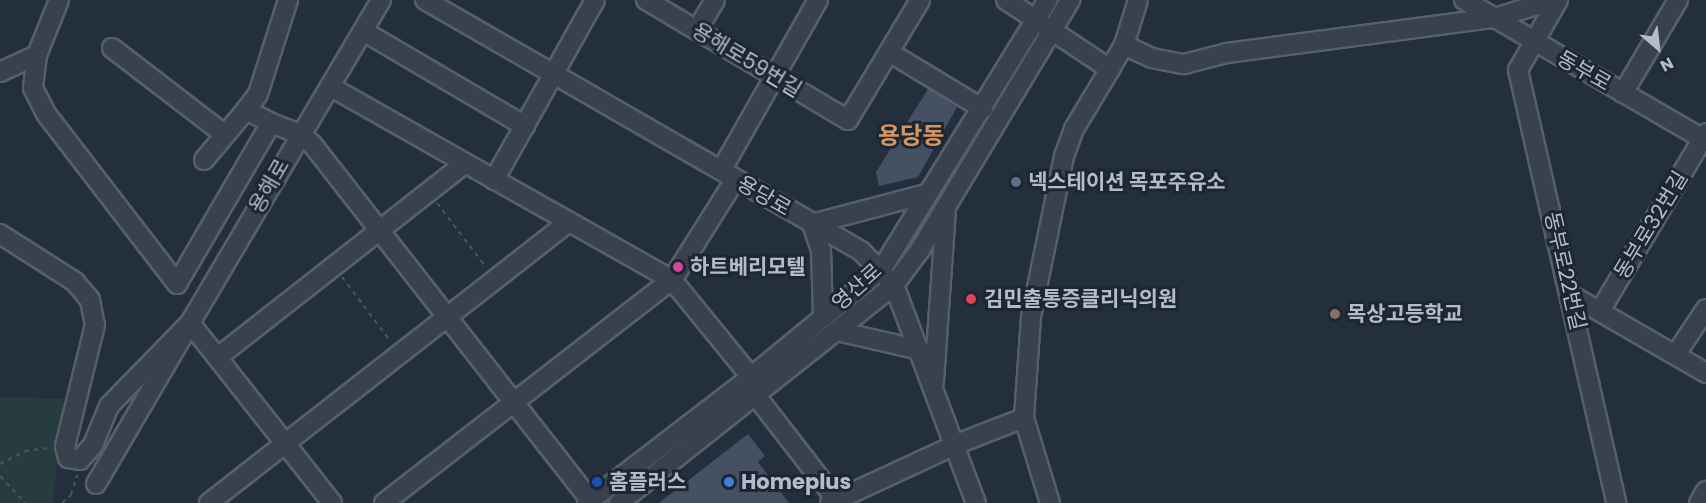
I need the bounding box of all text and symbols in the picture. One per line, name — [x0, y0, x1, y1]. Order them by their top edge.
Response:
street label: 용해로59번길 — [688, 18, 806, 102]
north arrow — [1628, 18, 1688, 78]
street label: 동부로 — [1553, 46, 1615, 96]
text: N — [1656, 51, 1677, 77]
district label: 용당동 — [878, 122, 944, 150]
street label: 용해로 — [244, 155, 294, 217]
street label: 동부로32번길 — [1609, 167, 1693, 283]
place label: 넥스테이션 목포주유소 — [1028, 169, 1226, 195]
street label: 용당로 — [733, 171, 795, 221]
marker: 넥스테이션 목포주유소 — [1009, 175, 1023, 189]
street label: 동부로22번길 — [1539, 209, 1591, 333]
place label: 하트베리모텔 — [690, 254, 806, 280]
street label: 영산로 — [827, 258, 887, 316]
marker: 하트베리모텔 — [671, 260, 685, 274]
place label: 김민출통증클리닉의원 — [984, 286, 1177, 312]
marker: 김민출통증클리닉의원 — [962, 290, 980, 308]
place label: 목상고등학교 — [1347, 301, 1463, 327]
marker: 목상고등학교 — [1328, 307, 1342, 321]
place label: 홈플러스 — [609, 469, 686, 495]
place label: Homeplus — [741, 469, 851, 495]
marker: 홈플러스 — [590, 475, 604, 489]
marker: Homeplus — [722, 475, 736, 489]

